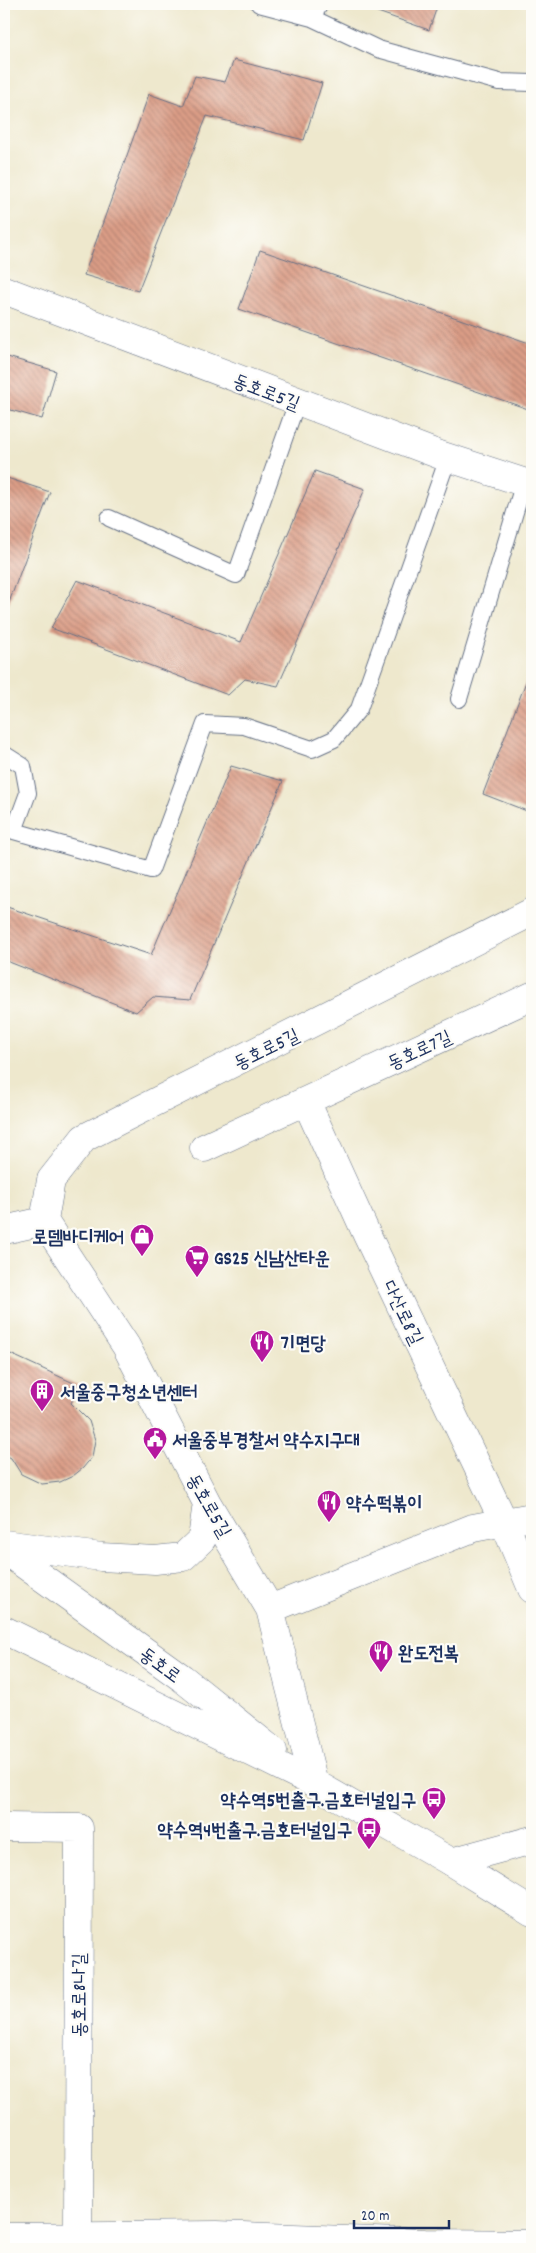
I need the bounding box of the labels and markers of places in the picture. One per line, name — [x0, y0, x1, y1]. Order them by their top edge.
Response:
shop icon: 로뎀바디케어 — [129, 1223, 155, 1257]
place label: 로뎀바디케어 — [32, 1226, 124, 1253]
supermarket icon: GS25 신남산타운 — [184, 1244, 210, 1278]
place label: GS25 신남산타운 — [214, 1247, 330, 1274]
restaurant icon: 기면당 — [249, 1329, 275, 1363]
place label: 기면당 — [280, 1332, 327, 1359]
building icon: 서울중구청소년센터 — [29, 1378, 55, 1412]
place label: 서울중구청소년센터 — [60, 1381, 198, 1408]
public building icon: 서울중부경찰서 약수지구대 — [142, 1426, 168, 1460]
place label: 서울중부경찰서 약수지구대 — [172, 1429, 360, 1456]
restaurant icon: 약수떡볶이 — [316, 1489, 342, 1523]
place label: 약수떡볶이 — [346, 1492, 422, 1519]
restaurant icon: 완도전복 — [368, 1639, 394, 1673]
place label: 완도전복 — [398, 1642, 459, 1669]
bus stop icon: 약수역5번출구.금호터널입구 — [421, 1786, 447, 1820]
place label: 약수역5번출구.금호터널입구 — [221, 1789, 416, 1816]
bus stop icon: 약수역4번출구.금호터널입구 — [356, 1816, 382, 1850]
place label: 약수역4번출구.금호터널입구 — [157, 1819, 352, 1846]

